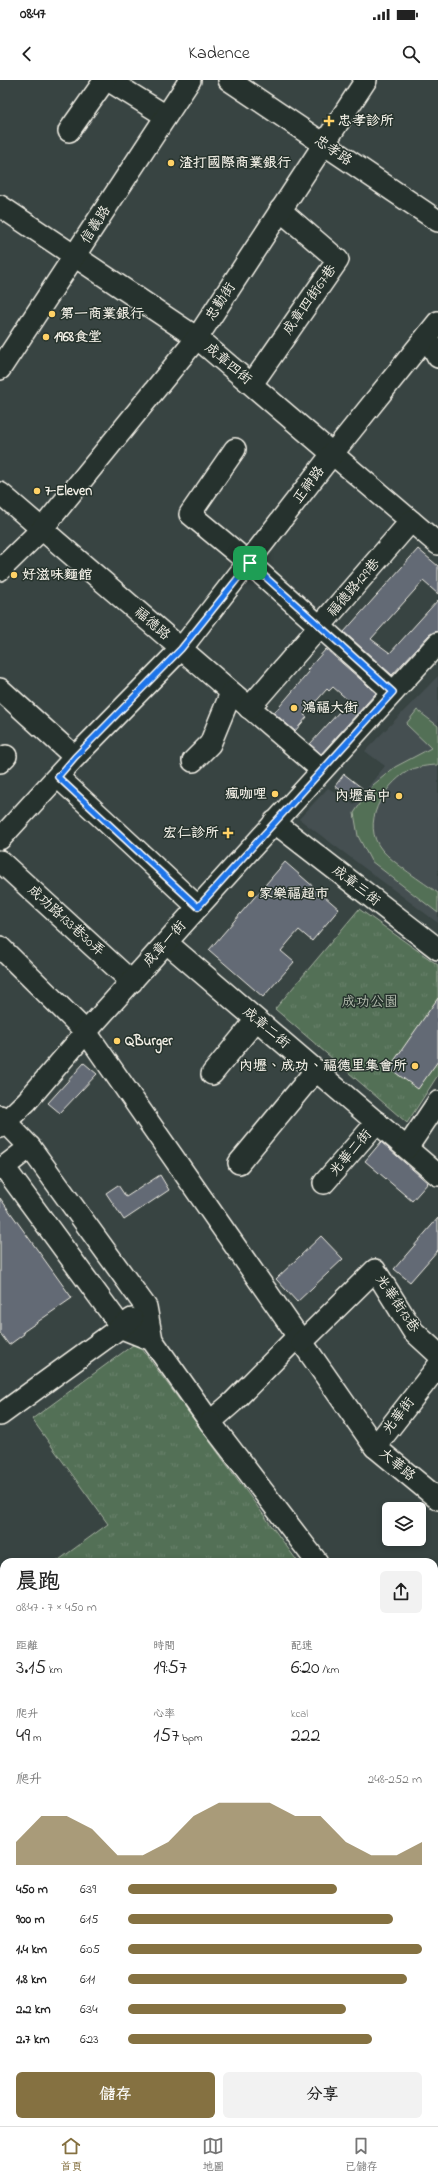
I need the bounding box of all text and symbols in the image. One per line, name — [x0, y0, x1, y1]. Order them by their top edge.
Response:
text: 08:47 — [20, 3, 46, 25]
text: Kadence — [188, 41, 250, 67]
icon: back — [16, 43, 38, 65]
icon: search — [400, 43, 422, 65]
place label: 忠孝診所 — [338, 111, 394, 132]
marker: 忠孝診所 — [323, 115, 335, 127]
street label: 忠孝路 — [310, 131, 356, 171]
place label: 渣打國際商業銀行 — [179, 153, 291, 174]
marker: 渣打國際商業銀行 — [166, 158, 176, 168]
street label: 信義路 — [76, 202, 116, 248]
street label: 成章四街67巷 — [278, 260, 343, 340]
street label: 忠勤街 — [201, 279, 241, 325]
place label: 第一商業銀行 — [60, 304, 144, 325]
marker: 第一商業銀行 — [47, 309, 57, 319]
place label: 1968食堂 — [54, 327, 102, 348]
marker: 1968食堂 — [41, 332, 51, 342]
street label: 成章四街 — [200, 338, 256, 390]
street label: 正神路 — [288, 462, 330, 508]
place label: 7-Eleven — [45, 481, 92, 502]
marker: 7-Eleven — [32, 486, 42, 496]
pin — [233, 546, 267, 580]
icon: arrive — [239, 552, 261, 574]
street label: 福德路129巷 — [323, 553, 386, 622]
place label: 好滋味麵館 — [22, 565, 92, 586]
marker: 好滋味麵館 — [9, 570, 19, 580]
street label: 福德路 — [129, 602, 175, 646]
place label: 鴻福大街 — [302, 698, 358, 719]
marker: 鴻福大街 — [289, 703, 299, 713]
place label: 瘋咖哩 — [225, 784, 267, 805]
place label: 內壢高中 — [335, 786, 391, 807]
marker: 瘋咖哩 — [270, 789, 280, 799]
marker: 內壢高中 — [394, 791, 404, 801]
place label: 宏仁診所 — [163, 823, 219, 844]
marker: 宏仁診所 — [222, 827, 234, 839]
street label: 成章三街 — [327, 860, 385, 912]
street label: 成功路133巷30弄 — [23, 880, 109, 962]
place label: 家樂福超市 — [259, 884, 329, 905]
marker: 家樂福超市 — [246, 889, 256, 899]
street label: 成章一街 — [138, 916, 192, 972]
park label: 成功公園 — [342, 992, 398, 1013]
street label: 成章二街 — [238, 1002, 294, 1054]
place label: QBurger — [125, 1031, 173, 1054]
marker: QBurger — [112, 1036, 122, 1046]
place label: 內壢、成功、福德里集會所 — [239, 1056, 407, 1077]
marker: 內壢、成功、福德里集會所 — [410, 1061, 420, 1071]
street label: 光華二街 — [325, 1125, 377, 1181]
street label: 光華街13巷 — [370, 1271, 425, 1338]
street label: 光華街 — [378, 1393, 420, 1439]
street label: 大華路 — [374, 1443, 420, 1487]
map controls — [382, 1502, 426, 1546]
button: layers — [382, 1502, 426, 1546]
text: 晨跑 — [16, 1567, 60, 1599]
button: share — [380, 1571, 422, 1613]
text: 08:47 · 7 × 450 m — [16, 1598, 97, 1617]
text: 距離 — [16, 1638, 38, 1654]
text: 時間 — [153, 1638, 175, 1654]
text: 配速 — [291, 1638, 313, 1654]
text: 3.15 — [16, 1654, 46, 1683]
text: 19:57 — [153, 1654, 187, 1683]
text: 6:20 — [291, 1654, 320, 1683]
text: km — [46, 1662, 62, 1678]
text: /km — [320, 1662, 339, 1678]
text: 爬升 — [16, 1706, 38, 1722]
text: 心率 — [153, 1706, 175, 1722]
text: kcal — [291, 1706, 308, 1722]
text: 49 — [16, 1722, 30, 1751]
text: 157 — [153, 1722, 179, 1751]
text: 222 — [291, 1722, 320, 1751]
text: m — [30, 1730, 42, 1746]
text: bpm — [179, 1730, 202, 1746]
text: 爬升 — [16, 1770, 42, 1789]
text: 248–252 m — [368, 1770, 422, 1789]
text: 450 m — [16, 1880, 48, 1899]
text: 6:39 — [80, 1880, 96, 1899]
text: 900 m — [16, 1910, 44, 1929]
text: 6:15 — [80, 1910, 98, 1929]
text: 1.4 km — [16, 1940, 47, 1959]
text: 6:05 — [80, 1940, 100, 1959]
text: 1.8 km — [16, 1970, 47, 1989]
text: 6:11 — [80, 1970, 95, 1989]
text: 2.2 km — [16, 2000, 51, 2019]
text: 6:34 — [80, 2000, 98, 2019]
text: 2.7 km — [16, 2030, 50, 2049]
text: 6:23 — [80, 2030, 99, 2049]
button: 儲存 — [16, 2072, 215, 2118]
button: 分享 — [223, 2072, 422, 2118]
tab: 首頁 — [60, 2135, 82, 2175]
tab: 地圖 — [202, 2135, 224, 2175]
tab: 已儲存 — [345, 2135, 378, 2175]

